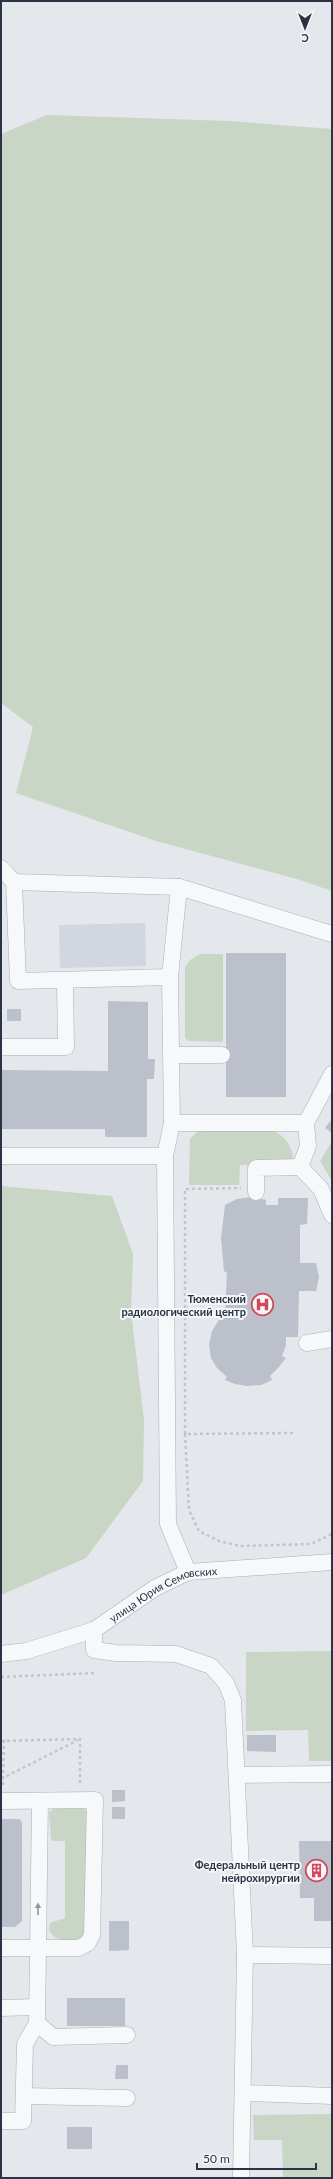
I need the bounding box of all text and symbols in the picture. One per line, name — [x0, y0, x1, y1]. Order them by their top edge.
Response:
north arrow — [285, 8, 325, 48]
text: С — [301, 32, 309, 45]
hospital icon: Тюменский радиологический центр — [249, 1291, 275, 1317]
place label: Тюменский радиологический центр — [121, 1292, 246, 1318]
street label: улица Юрия Семовских — [106, 1563, 218, 1624]
building icon: Федеральный центр нейрохирургии — [303, 1857, 329, 1883]
place label: Федеральный центр нейрохирургии — [195, 1858, 300, 1884]
one-way arrow — [35, 1902, 41, 1915]
scale bar — [197, 2145, 316, 2171]
text: 50 m — [203, 2151, 230, 2166]

